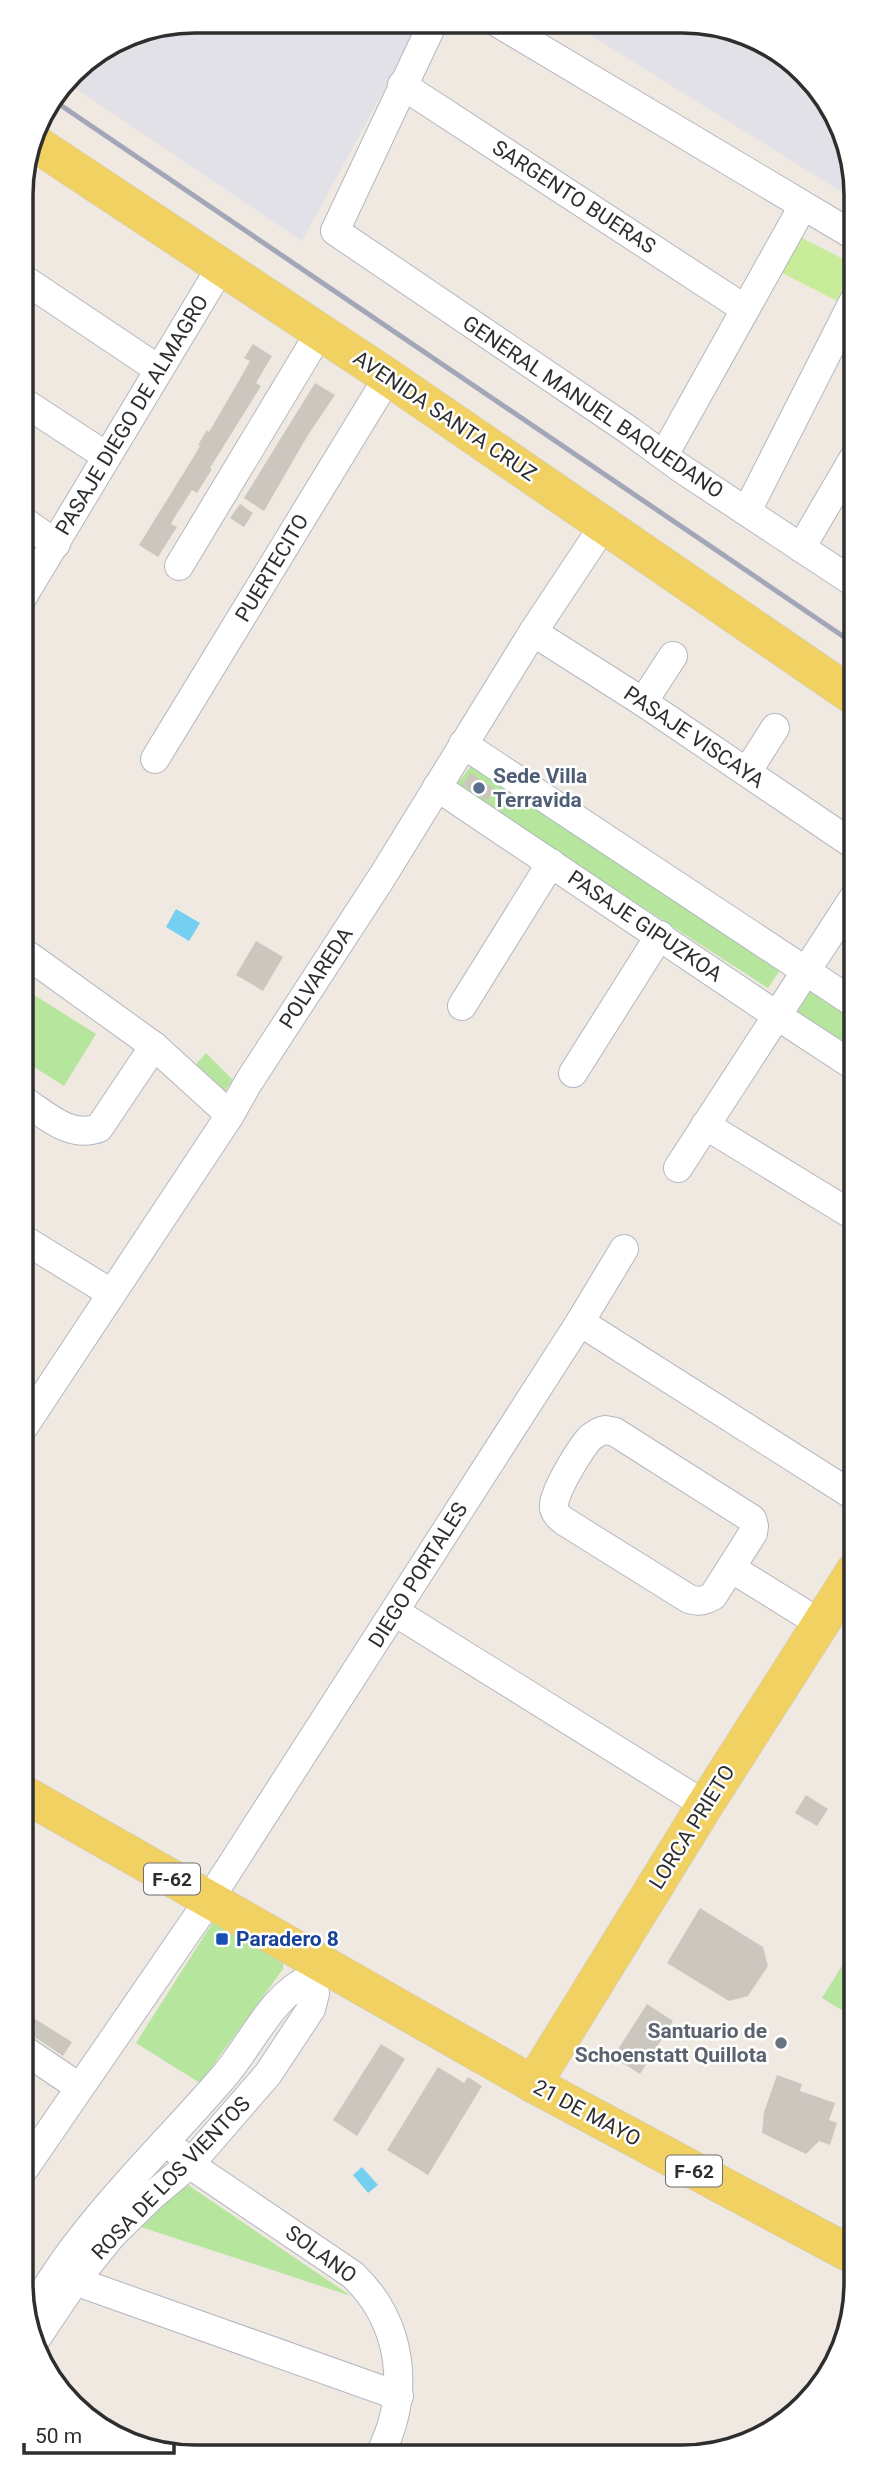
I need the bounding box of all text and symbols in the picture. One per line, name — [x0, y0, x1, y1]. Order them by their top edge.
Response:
street label: SARGENTO BUERAS — [488, 135, 660, 259]
street label: PASAJE DIEGO DE ALMAGRO — [51, 291, 213, 539]
street label: GENERAL MANUEL BAQUEDANO — [458, 311, 728, 503]
street label: AVENIDA SANTA CRUZ — [349, 346, 541, 486]
street label: PUERTECITO — [231, 510, 313, 626]
street label: PASAJE VISCAYA — [619, 681, 769, 793]
place label: Sede Villa Terravida — [493, 764, 587, 812]
marker: Sede Villa Terravida — [471, 780, 487, 796]
street label: PASAJE GIPUZKOA — [563, 866, 727, 987]
street label: POLVAREDA — [274, 923, 358, 1033]
street label: DIEGO PORTALES — [364, 1498, 472, 1652]
street label: LORCA PRIETO — [644, 1761, 740, 1893]
road number: F-62 — [144, 1864, 200, 1895]
place label: Paradero 8 — [236, 1927, 339, 1951]
marker: Paradero 8 — [214, 1931, 230, 1947]
place label: Santuario de Schoenstatt Quillota — [575, 2019, 767, 2067]
marker: Santuario de Schoenstatt Quillota — [773, 2035, 789, 2051]
street label: 21 DE MAYO — [529, 2075, 645, 2151]
street label: ROSA DE LOS VIENTOS — [87, 2091, 255, 2265]
road number: F-62 — [666, 2156, 722, 2186]
street label: SOLANO — [281, 2220, 361, 2288]
scale bar — [24, 2412, 175, 2456]
text: 50 m — [35, 2424, 82, 2448]

